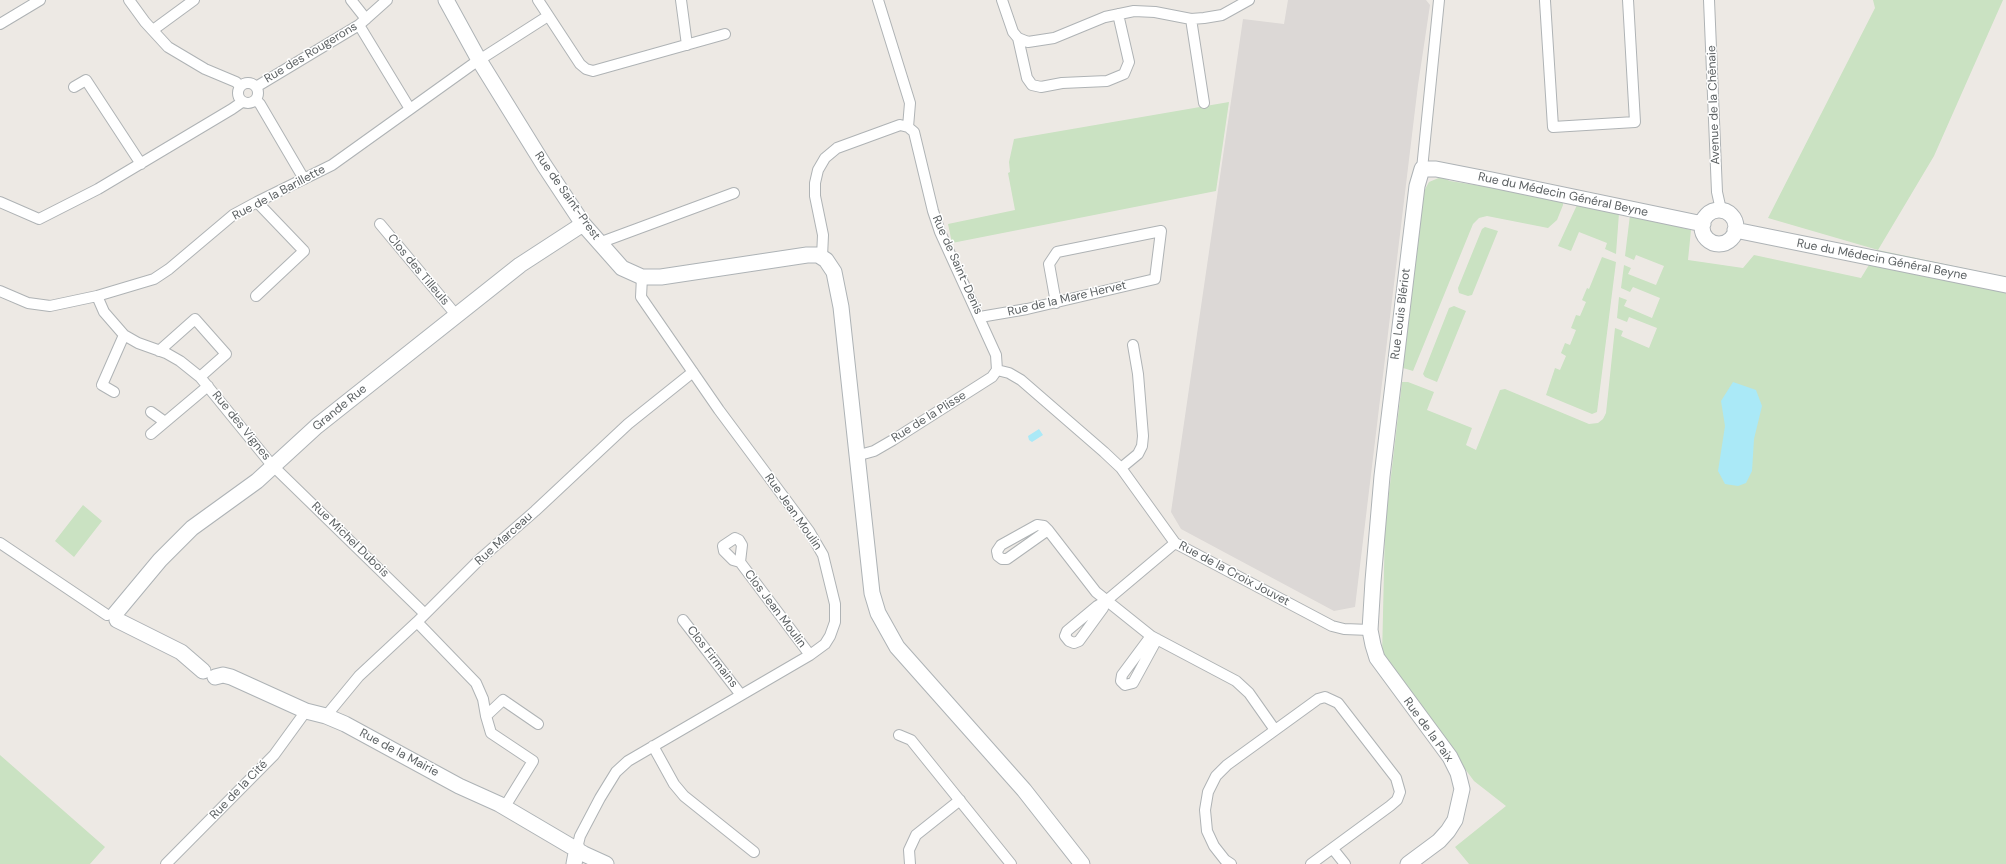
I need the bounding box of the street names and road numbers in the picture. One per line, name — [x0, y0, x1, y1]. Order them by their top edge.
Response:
street label: Rue des Rougerons — [262, 20, 360, 86]
street label: Avenue de la Chênaie — [1705, 45, 1723, 165]
street label: Rue de Saint-Prest — [531, 149, 603, 243]
street label: Rue de la Barillette — [230, 162, 328, 224]
street label: Rue du Médecin Général Beyne — [1477, 170, 1649, 220]
street label: Rue de Saint-Denis — [929, 213, 985, 317]
street label: Clos des Tilleuls — [384, 231, 452, 309]
street label: Rue du Médecin Général Beyne — [1796, 236, 1968, 284]
street label: Rue Louis Blériot — [1388, 268, 1414, 360]
street label: Rue de la Mare Hervet — [1006, 278, 1128, 320]
street label: Grande Rue — [310, 382, 370, 434]
street label: Rue des Vignes — [209, 388, 273, 464]
street label: Rue de la Plisse — [889, 388, 969, 446]
street label: Rue Jean Moulin — [761, 471, 825, 553]
street label: Rue Michel Dubois — [308, 499, 392, 581]
street label: Rue Marceau — [472, 510, 536, 568]
street label: Rue de la Croix Jouvet — [1176, 539, 1292, 609]
street label: Clos Jean Moulin — [741, 567, 809, 651]
street label: Clos Firmains — [683, 623, 741, 691]
street label: Rue de la Paix — [1400, 695, 1456, 765]
street label: Rue de la Mairie — [357, 726, 441, 780]
street label: Rue de la Cité — [207, 757, 271, 823]

